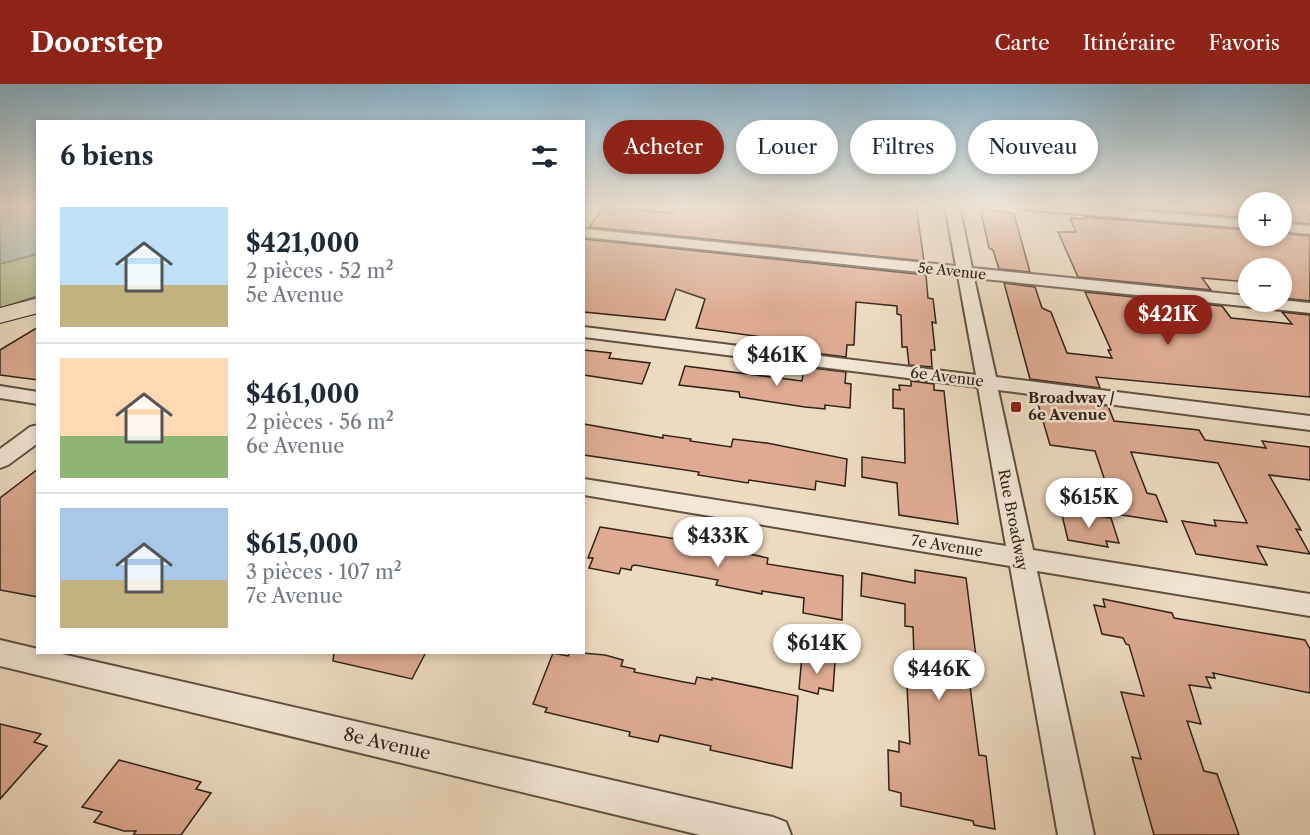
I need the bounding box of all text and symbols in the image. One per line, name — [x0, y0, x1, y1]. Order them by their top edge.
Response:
text: Doorstep — [30, 25, 163, 59]
text: Carte — [994, 30, 1050, 55]
text: Itinéraire — [1083, 30, 1176, 55]
text: Favoris — [1209, 30, 1280, 55]
chip: Acheter — [603, 120, 724, 174]
chip: Louer — [736, 120, 838, 174]
chip: Filtres — [850, 120, 956, 174]
chip: Nouveau — [968, 120, 1098, 174]
text: 6 biens — [60, 140, 154, 172]
icon: filters — [528, 140, 561, 173]
map controls — [1238, 192, 1292, 312]
button: + — [1238, 192, 1292, 246]
text: $421,000 — [246, 227, 360, 259]
icon: home — [108, 231, 180, 303]
street label: 5e Avenue — [917, 258, 987, 284]
button: − — [1238, 258, 1292, 312]
text: 2 pièces · 52 m² — [246, 259, 394, 283]
text: 5e Avenue — [246, 283, 344, 307]
pin: $421K — [1126, 295, 1210, 346]
text: $421K — [1138, 302, 1198, 326]
pin: $461K — [735, 336, 819, 387]
text: $461K — [747, 343, 807, 367]
street label: 6e Avenue — [909, 363, 985, 390]
text: $461,000 — [246, 378, 360, 410]
icon: home — [108, 382, 180, 454]
place label: Broadway / 6e Avenue — [1028, 388, 1115, 424]
marker: Broadway / 6e Avenue — [1009, 400, 1023, 414]
text: 2 pièces · 56 m² — [246, 410, 394, 434]
text: 6e Avenue — [246, 434, 345, 458]
street label: Rue Broadway — [994, 467, 1033, 573]
pin: $615K — [1047, 478, 1131, 529]
text: $615K — [1059, 485, 1119, 509]
pin: $433K — [676, 517, 760, 568]
text: $433K — [687, 524, 749, 548]
text: $615,000 — [246, 528, 359, 560]
street label: 7e Avenue — [910, 530, 984, 561]
icon: home — [108, 532, 180, 604]
text: 3 pièces · 107 m² — [246, 560, 402, 584]
text: 7e Avenue — [246, 584, 343, 608]
pin: $614K — [775, 624, 859, 675]
text: $614K — [787, 631, 847, 655]
pin: $446K — [897, 650, 981, 701]
text: $446K — [908, 657, 970, 681]
street label: 8e Avenue — [341, 723, 433, 765]

